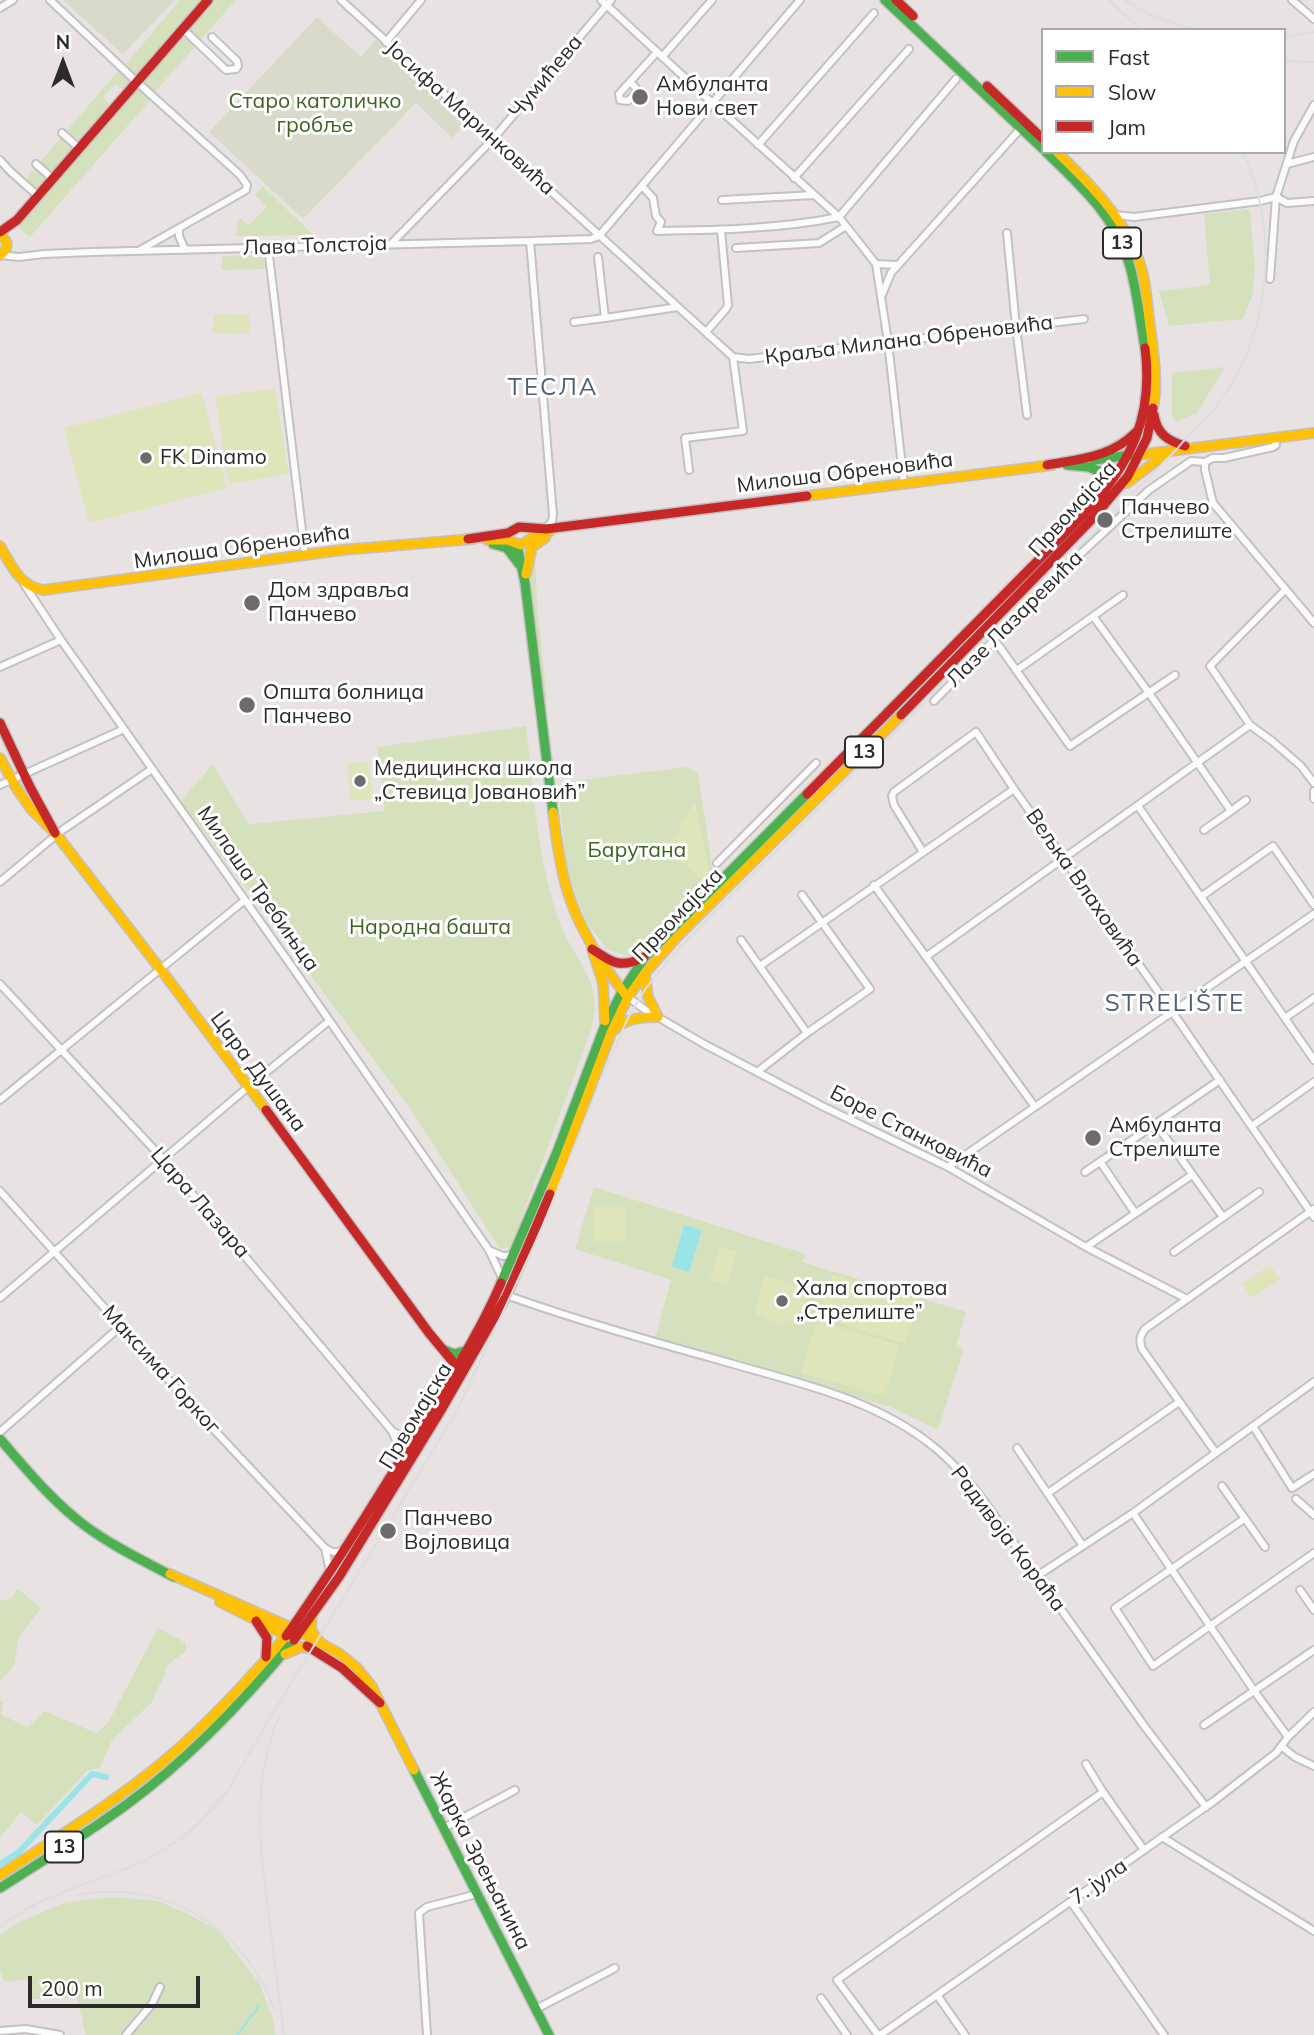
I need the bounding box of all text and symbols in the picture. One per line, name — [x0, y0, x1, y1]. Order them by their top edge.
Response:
north arrow — [28, 28, 98, 98]
legend — [1041, 28, 1286, 154]
text: N — [56, 30, 70, 54]
street label: Чумићева — [504, 30, 588, 124]
street label: Јосифа Маринковића — [380, 35, 560, 201]
text: Fast — [1108, 44, 1150, 70]
place label: Амбуланта Нови свет — [656, 72, 768, 122]
text: Slow — [1108, 79, 1156, 105]
marker: Амбуланта Нови свет — [630, 87, 650, 107]
park label: Старо католичко гробље — [229, 89, 401, 139]
text: Jam — [1108, 114, 1146, 140]
road number: 13 — [1103, 228, 1141, 258]
street label: Лава Толстоја — [242, 231, 388, 261]
street label: Краља Милана Обреновића — [763, 310, 1055, 370]
district label: ТЕСЛА — [508, 374, 598, 402]
place label: FK Dinamo — [160, 445, 267, 471]
street label: Милоша Обреновића — [735, 447, 955, 499]
marker: FK Dinamo — [138, 450, 154, 466]
street label: Првомајска — [1024, 456, 1122, 562]
place label: Панчево Стрелиште — [1121, 495, 1232, 545]
marker: Панчево Стрелиште — [1095, 510, 1115, 530]
street label: Милоша Обреновића — [132, 519, 352, 575]
street label: Лазе Лазаревића — [941, 545, 1089, 693]
place label: Дом здравља Панчево — [268, 578, 409, 628]
marker: Дом здравља Панчево — [242, 593, 262, 613]
place label: Општа болница Панчево — [263, 680, 424, 730]
marker: Општа болница Панчево — [237, 695, 257, 715]
road number: 13 — [845, 736, 883, 768]
place label: Медицинска школа „Стевица Јовановић” — [374, 756, 586, 806]
marker: Медицинска школа „Стевица Јовановић” — [352, 773, 368, 789]
street label: Милоша Требињца — [192, 802, 324, 976]
street label: Вељка Влаховића — [1020, 804, 1148, 972]
park label: Барутана — [588, 838, 686, 864]
street label: Првомајска — [627, 863, 729, 967]
park label: Народна башта — [349, 915, 511, 941]
district label: STRELIŠTE — [1106, 990, 1244, 1018]
street label: Цара Душана — [205, 1007, 311, 1137]
street label: Боре Станковића — [826, 1080, 996, 1184]
place label: Амбуланта Стрелиште — [1109, 1113, 1221, 1163]
marker: Амбуланта Стрелиште — [1083, 1128, 1103, 1148]
street label: Цара Лазара — [145, 1142, 255, 1264]
place label: Хала спортова „Стрелиште” — [796, 1276, 947, 1326]
marker: Хала спортова „Стрелиште” — [774, 1293, 790, 1309]
street label: Максима Горког — [97, 1300, 225, 1440]
street label: Првомајска — [374, 1358, 458, 1474]
street label: Радивоја Кораћа — [945, 1461, 1071, 1617]
place label: Панчево Војловица — [404, 1506, 510, 1556]
marker: Панчево Војловица — [378, 1521, 398, 1541]
street label: Жарка Зрењанина — [424, 1768, 536, 1954]
road number: 13 — [45, 1831, 83, 1862]
street label: 7. јула — [1066, 1853, 1132, 1911]
scale bar — [32, 1962, 203, 2006]
text: 200 m — [41, 1975, 103, 2001]

